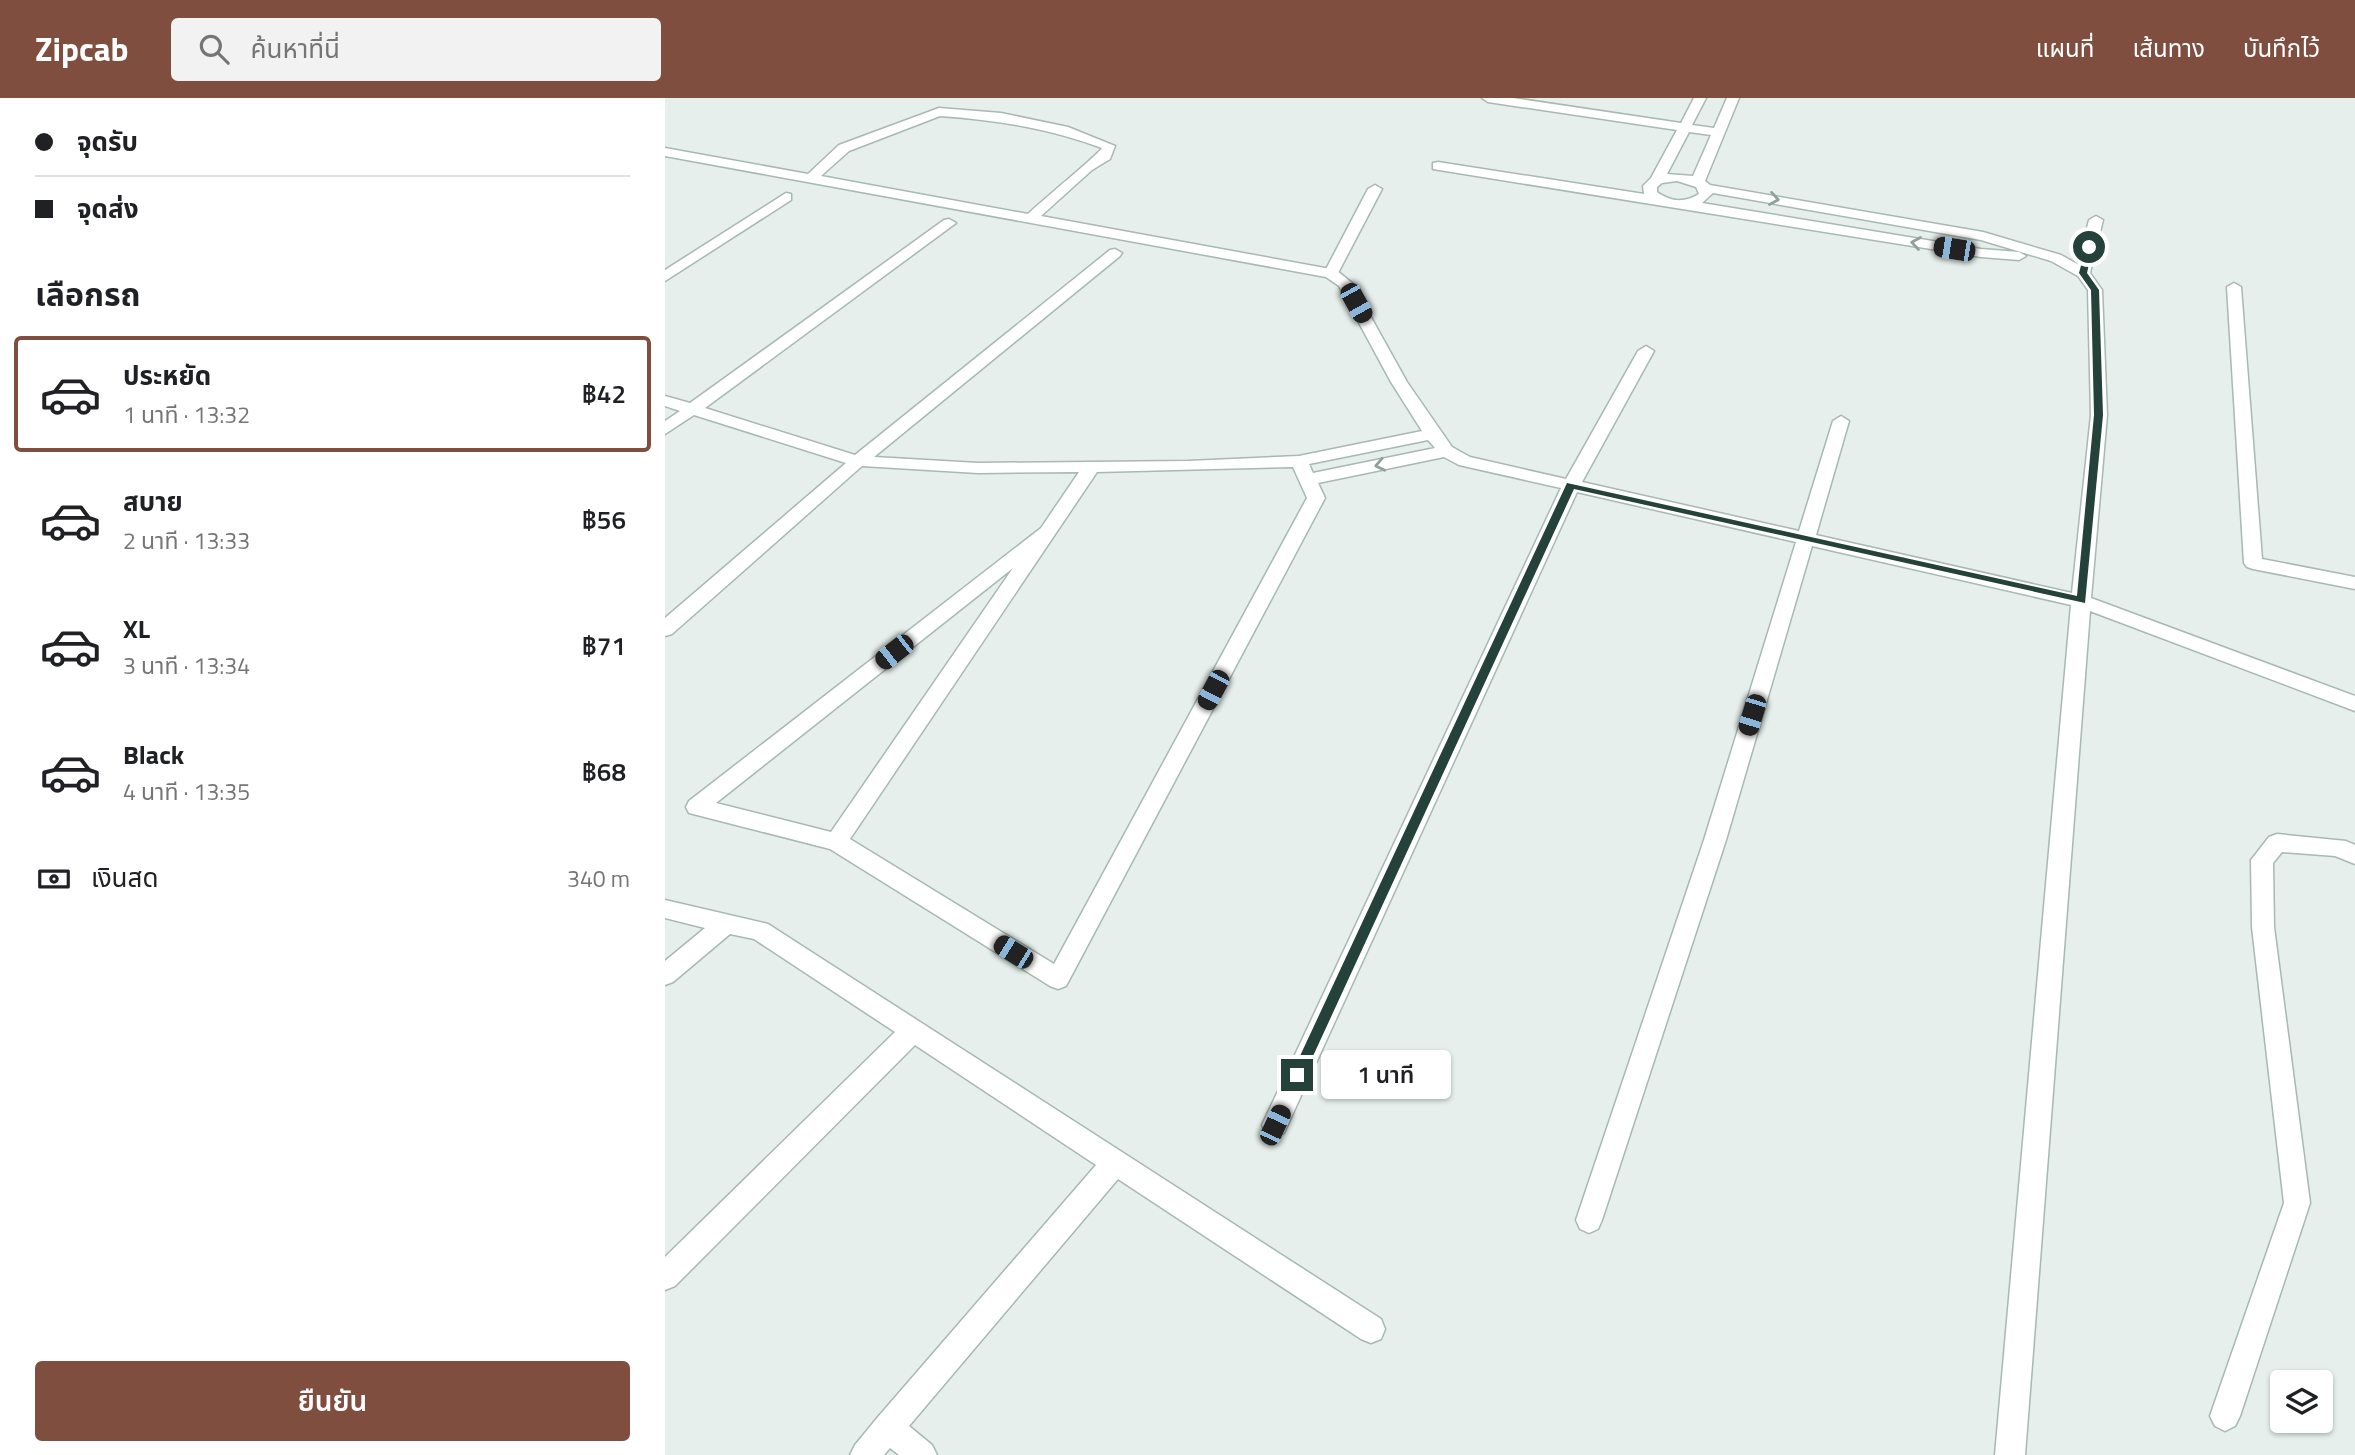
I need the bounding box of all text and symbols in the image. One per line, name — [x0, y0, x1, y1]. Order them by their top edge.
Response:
search box — [171, 18, 661, 81]
text: Zipcab — [35, 24, 129, 74]
text: ค้นหาที่นี่ — [251, 29, 340, 68]
icon: search — [195, 30, 233, 68]
text: แผนที่ — [2036, 30, 2094, 66]
text: เส้นทาง — [2132, 30, 2205, 66]
text: บันทึกไว้ — [2243, 30, 2320, 66]
text: จุดรับ — [77, 122, 138, 161]
text: จุดส่ง — [77, 189, 139, 228]
one-way arrow — [1768, 191, 1779, 206]
route start — [2073, 231, 2105, 263]
car — [1932, 235, 1977, 263]
one-way arrow — [1910, 236, 1922, 251]
text: เลือกรถ — [35, 270, 140, 318]
car — [1337, 280, 1376, 326]
text: ประหยัด — [123, 356, 211, 395]
icon: car — [39, 363, 102, 426]
text: ฿42 — [582, 374, 626, 413]
text: 1 นาที · 13:32 — [123, 397, 250, 432]
one-way arrow — [1374, 457, 1386, 472]
text: สบาย — [123, 482, 183, 521]
icon: car — [39, 489, 102, 552]
text: ฿56 — [582, 500, 626, 539]
text: 2 นาที · 13:33 — [123, 523, 250, 558]
text: XL — [123, 609, 150, 648]
icon: car — [39, 615, 102, 678]
text: ฿71 — [582, 626, 626, 665]
car — [871, 631, 918, 673]
text: 3 นาที · 13:34 — [123, 648, 250, 683]
car — [1194, 667, 1233, 713]
car — [1736, 692, 1769, 738]
text: Black — [123, 735, 184, 774]
icon: car — [39, 741, 102, 804]
text: ฿68 — [582, 752, 626, 791]
text: 4 นาที · 13:35 — [123, 774, 250, 809]
text: เงินสด — [91, 858, 158, 897]
icon: cash — [35, 860, 73, 898]
text: 340 m — [567, 861, 630, 896]
car — [990, 932, 1037, 972]
callout: 1 นาที — [1321, 1051, 1451, 1100]
text: 1 นาที — [1358, 1057, 1414, 1092]
route end — [1281, 1059, 1313, 1091]
car — [1257, 1102, 1294, 1148]
button: ยืนยัน — [35, 1361, 630, 1441]
map controls — [2270, 1370, 2333, 1433]
button: layers — [2270, 1370, 2333, 1433]

